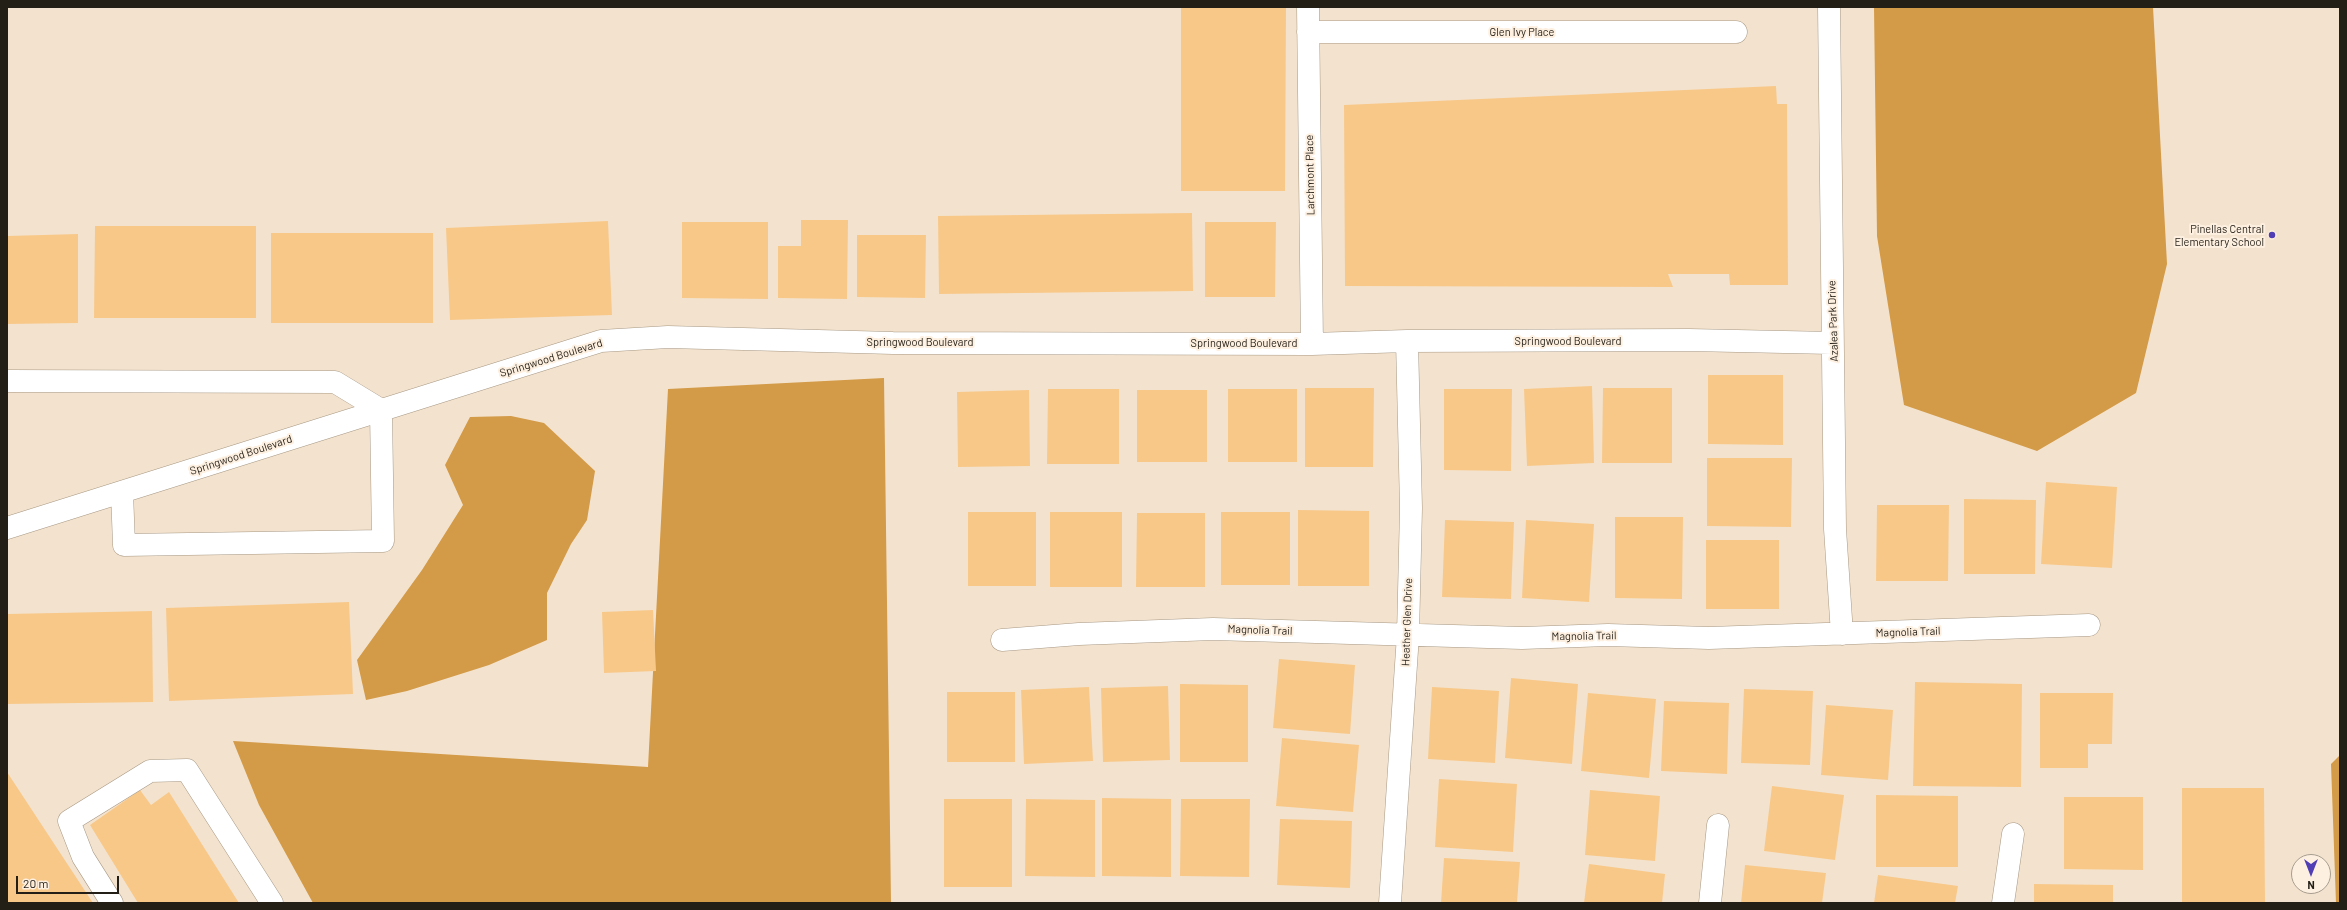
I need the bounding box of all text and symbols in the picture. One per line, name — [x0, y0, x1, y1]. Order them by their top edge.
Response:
street label: Glen Ivy Place — [1490, 25, 1554, 39]
street label: Larchmont Place — [1303, 134, 1317, 216]
place label: Pinellas Central Elementary School — [2174, 222, 2264, 248]
marker: Pinellas Central Elementary School — [2267, 230, 2277, 240]
street label: Azalea Park Drive — [1825, 280, 1841, 362]
street label: Springwood Boulevard — [1515, 334, 1621, 348]
street label: Springwood Boulevard — [867, 335, 973, 349]
street label: Springwood Boulevard — [498, 336, 604, 380]
street label: Springwood Boulevard — [1191, 336, 1297, 350]
street label: Springwood Boulevard — [188, 432, 294, 478]
street label: Heather Glen Drive — [1399, 578, 1415, 666]
street label: Magnolia Trail — [1227, 622, 1293, 638]
street label: Magnolia Trail — [1875, 624, 1941, 640]
street label: Magnolia Trail — [1551, 629, 1617, 643]
north arrow — [2291, 854, 2331, 894]
scale bar — [18, 868, 121, 894]
text: 20 m — [23, 876, 49, 890]
text: N — [2307, 879, 2315, 892]

